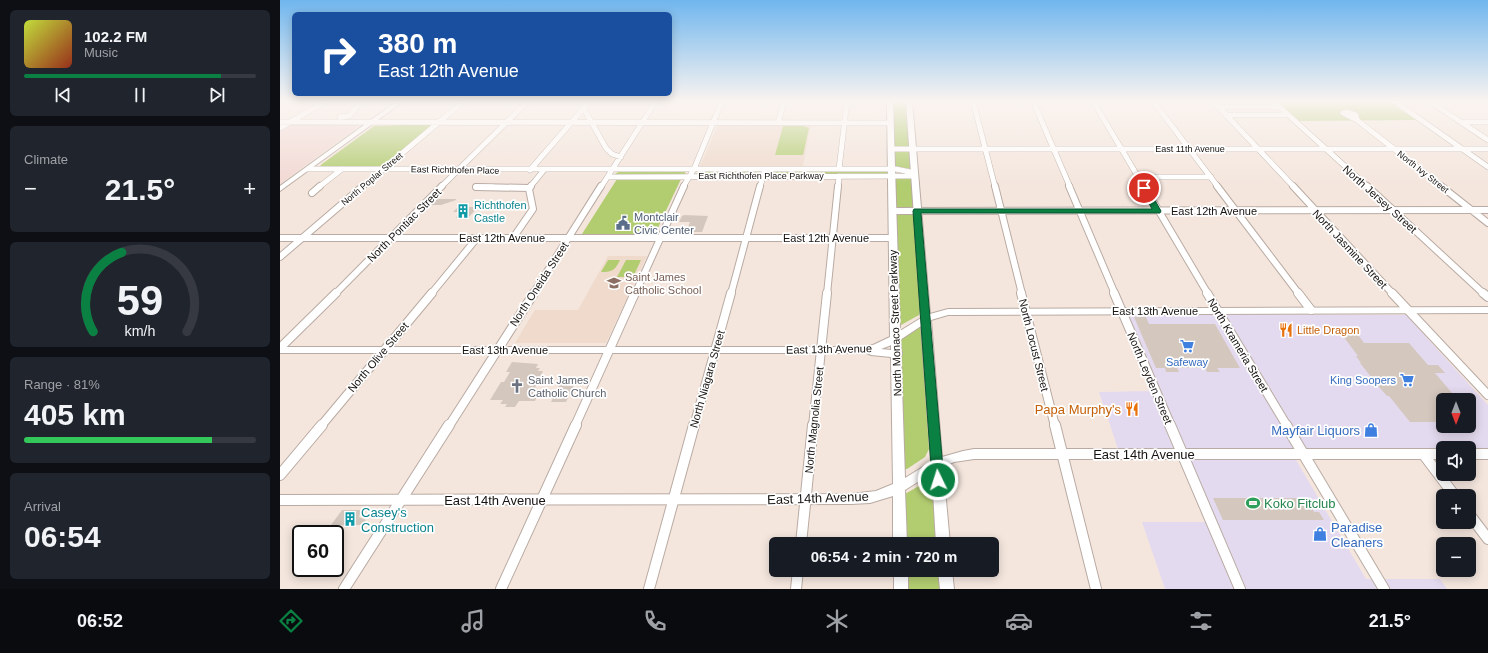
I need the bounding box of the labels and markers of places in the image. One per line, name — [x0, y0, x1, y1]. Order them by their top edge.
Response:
pin — [1127, 171, 1161, 205]
place label: Richthofen Castle — [474, 199, 527, 224]
building icon: Richthofen Castle — [455, 203, 471, 219]
place label: Montclair Civic Center — [634, 211, 694, 236]
public building icon: Montclair Civic Center — [615, 215, 631, 231]
place label: Saint James Catholic School — [625, 271, 701, 296]
school or university icon: Saint James Catholic School — [606, 275, 622, 291]
restaurant icon: Little Dragon — [1278, 322, 1294, 338]
place label: Little Dragon — [1297, 324, 1359, 336]
supermarket icon: Safeway — [1179, 338, 1195, 354]
place label: Safeway — [1166, 356, 1209, 368]
supermarket icon: King Soopers — [1399, 372, 1415, 388]
place label: Saint James Catholic Church — [528, 374, 606, 399]
place label: King Soopers — [1330, 374, 1396, 386]
church icon: Saint James Catholic Church — [509, 378, 525, 394]
restaurant icon: Papa Murphy's — [1124, 401, 1140, 417]
place label: Papa Murphy's — [1035, 402, 1121, 417]
shop icon: Mayfair Liquors — [1363, 422, 1379, 438]
place label: Mayfair Liquors — [1271, 423, 1360, 438]
sports icon: Koko Fitclub — [1245, 495, 1261, 511]
place label: Koko Fitclub — [1264, 496, 1336, 511]
place label: Casey's Construction — [361, 505, 434, 535]
building icon: Casey's Construction — [342, 511, 358, 527]
place label: Paradise Cleaners — [1331, 520, 1384, 550]
shop icon: Paradise Cleaners — [1312, 526, 1328, 542]

